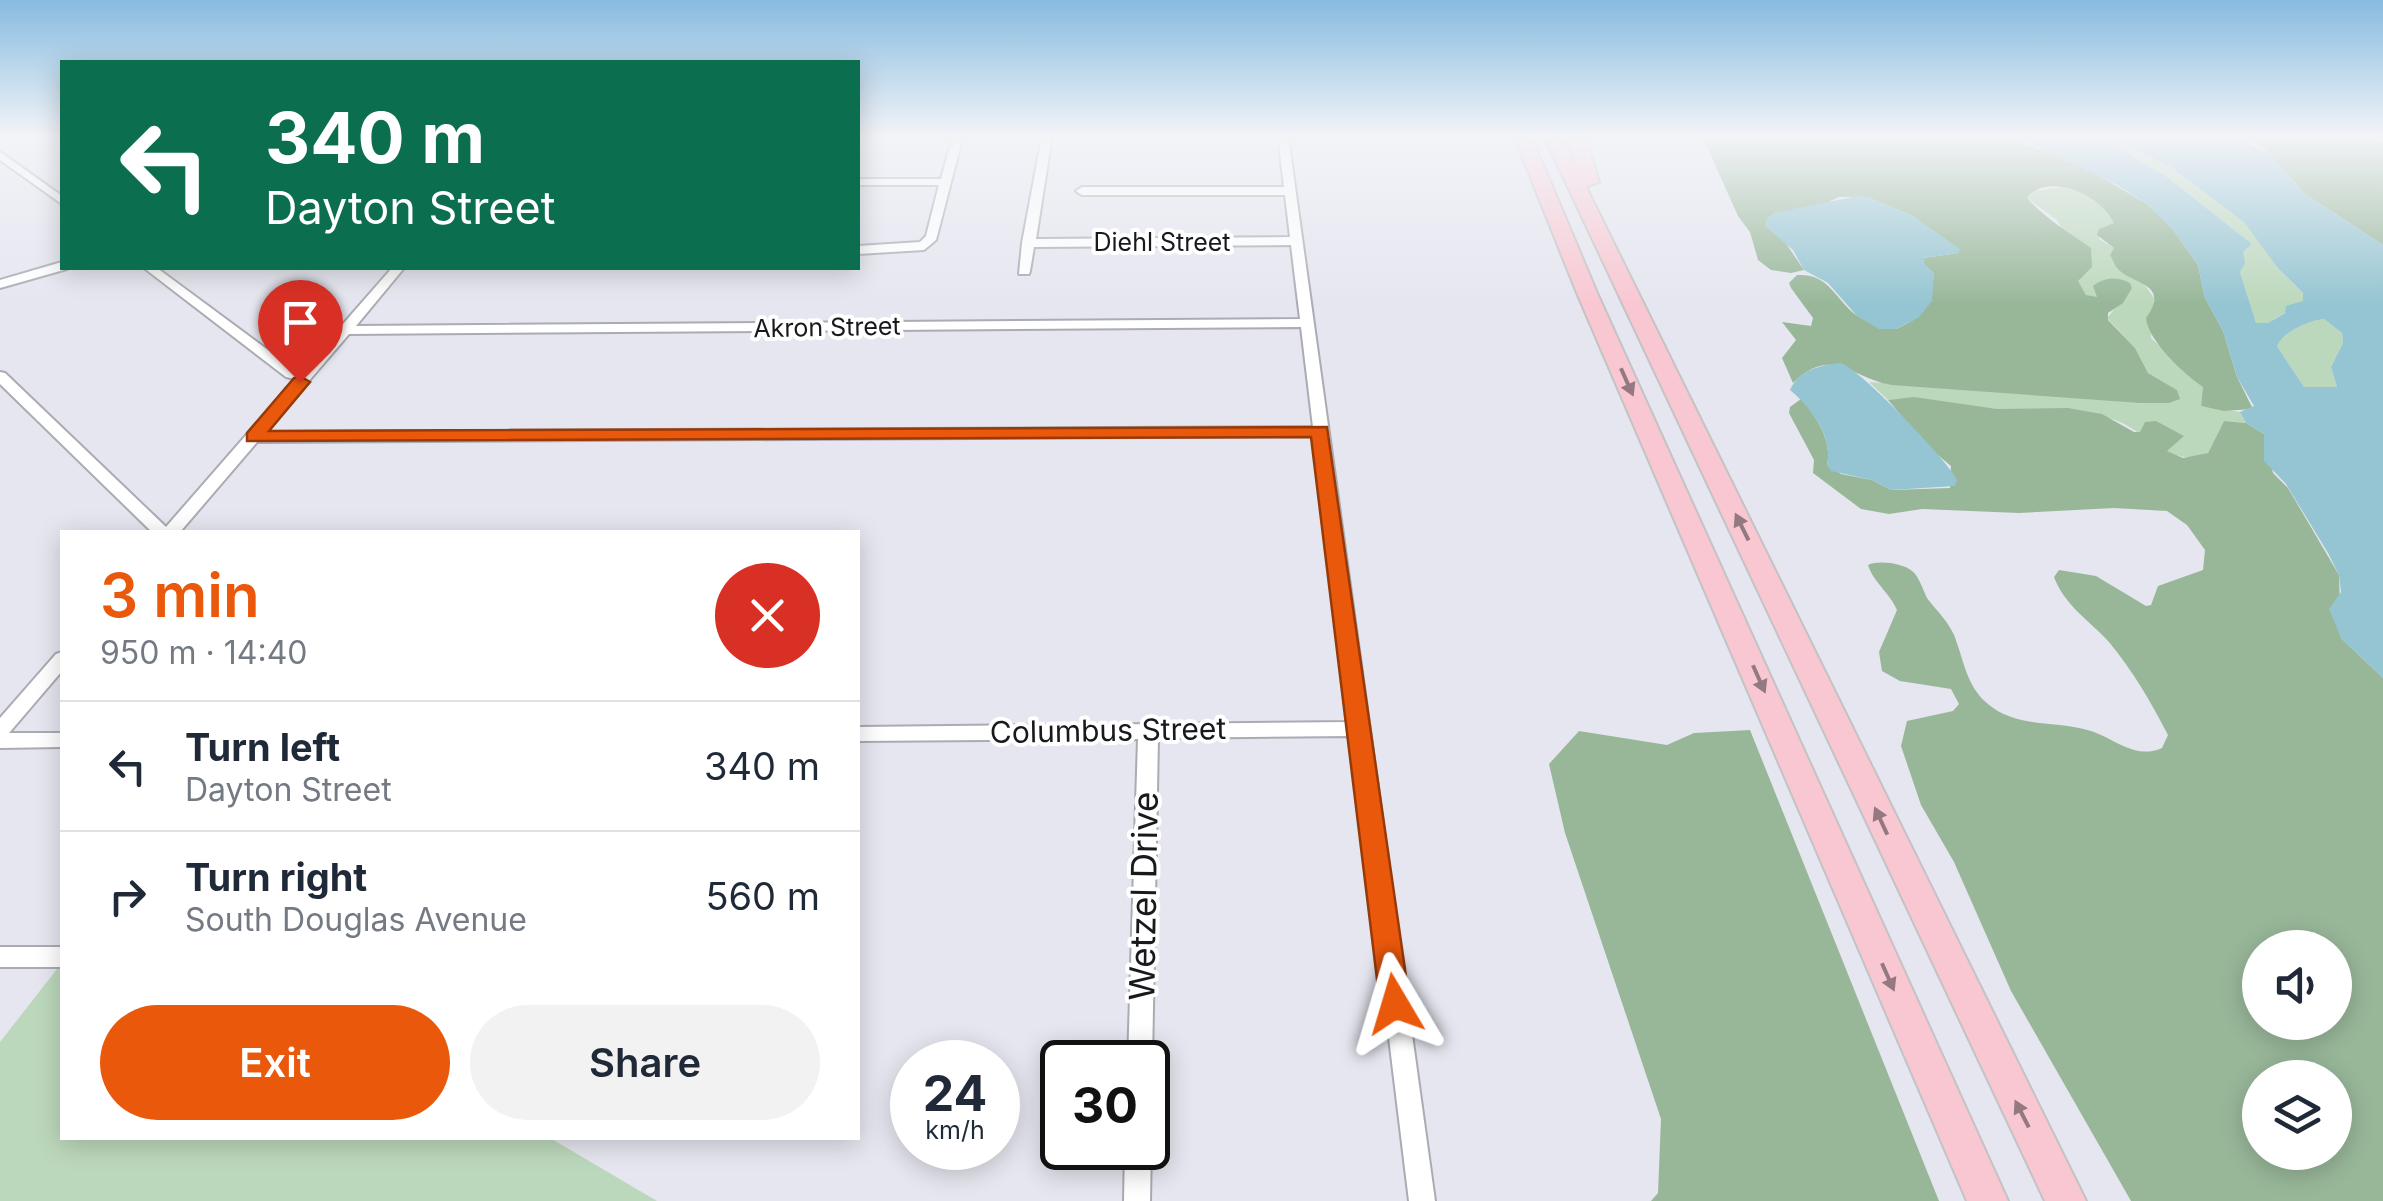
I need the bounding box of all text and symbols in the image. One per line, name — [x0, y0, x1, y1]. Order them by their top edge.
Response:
text: 340 m — [265, 95, 485, 180]
icon: left — [100, 100, 230, 230]
text: Dayton Street — [265, 180, 556, 235]
street label: Diehl Street — [1093, 227, 1231, 257]
pin — [258, 280, 343, 383]
icon: arrive — [273, 295, 328, 350]
street label: Akron Street — [753, 311, 901, 343]
one-way arrow — [1619, 367, 1635, 397]
one-way arrow — [1734, 513, 1751, 542]
text: 3 min — [100, 559, 260, 631]
button: close — [715, 563, 820, 668]
text: 950 m · 14:40 — [100, 633, 308, 672]
one-way arrow — [1751, 664, 1767, 694]
street label: Columbus Street — [990, 710, 1227, 750]
text: Turn left — [185, 724, 340, 770]
icon: left — [100, 739, 155, 794]
text: 340 m — [704, 743, 820, 789]
text: Dayton Street — [185, 770, 392, 809]
street label: Wetzel Drive — [1120, 791, 1166, 1001]
one-way arrow — [1873, 806, 1890, 835]
text: Turn right — [185, 854, 367, 900]
icon: right — [100, 869, 155, 924]
text: 560 m — [705, 873, 820, 919]
text: South Douglas Avenue — [185, 900, 527, 939]
map controls — [2242, 930, 2352, 1170]
button: sound — [2242, 930, 2352, 1040]
position arrow — [1343, 952, 1447, 1056]
one-way arrow — [1880, 962, 1896, 992]
button: Exit — [100, 1005, 450, 1120]
button: Share — [470, 1005, 820, 1120]
speed limit sign: 30 — [1040, 1040, 1170, 1170]
button: layers — [2242, 1060, 2352, 1170]
text: 24 — [923, 1063, 987, 1123]
one-way arrow — [2014, 1099, 2031, 1128]
text: km/h — [925, 1115, 985, 1145]

